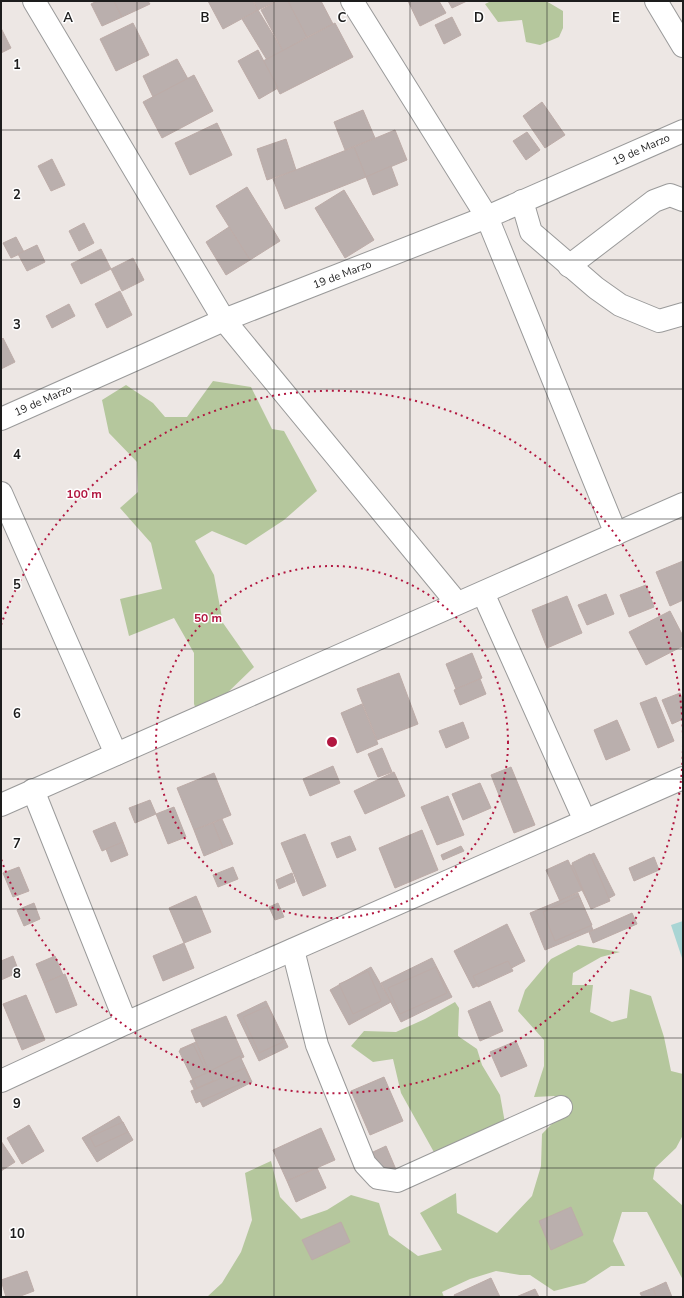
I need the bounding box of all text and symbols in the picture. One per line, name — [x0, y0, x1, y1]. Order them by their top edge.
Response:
text: A — [63, 9, 73, 27]
text: B — [201, 9, 210, 27]
text: C — [338, 9, 347, 27]
text: D — [474, 9, 484, 27]
text: E — [612, 9, 620, 27]
text: 1 — [13, 56, 21, 74]
street label: 19 de Marzo — [610, 130, 672, 169]
text: 2 — [13, 186, 21, 204]
street label: 19 de Marzo — [311, 256, 374, 292]
text: 3 — [13, 316, 21, 334]
street label: 19 de Marzo — [12, 381, 74, 420]
text: 4 — [13, 446, 21, 464]
text: 100 m — [66, 486, 102, 502]
text: 5 — [13, 576, 21, 594]
text: 50 m — [194, 610, 222, 626]
text: 6 — [13, 705, 21, 723]
centre of rings — [325, 735, 339, 749]
text: 7 — [13, 835, 21, 853]
text: 8 — [13, 965, 21, 983]
text: 9 — [13, 1095, 21, 1113]
text: 10 — [9, 1225, 25, 1243]

